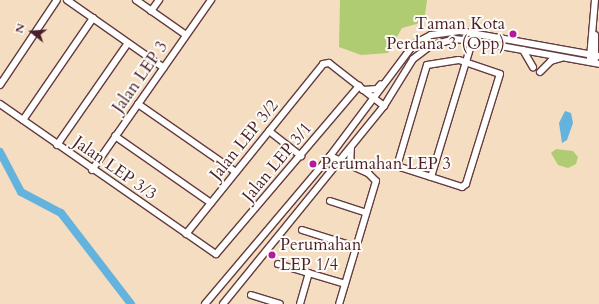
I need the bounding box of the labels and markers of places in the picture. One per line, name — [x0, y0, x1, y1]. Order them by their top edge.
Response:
place label: Taman Kota Perdana 3 (Opp) — [386, 14, 505, 54]
marker: Taman Kota Perdana 3 (Opp) — [508, 29, 518, 39]
place label: Perumahan LEP 3 — [321, 154, 451, 174]
marker: Perumahan LEP 3 — [308, 159, 318, 169]
place label: Perumahan LEP 1/4 — [280, 235, 361, 275]
marker: Perumahan LEP 1/4 — [267, 250, 277, 260]

